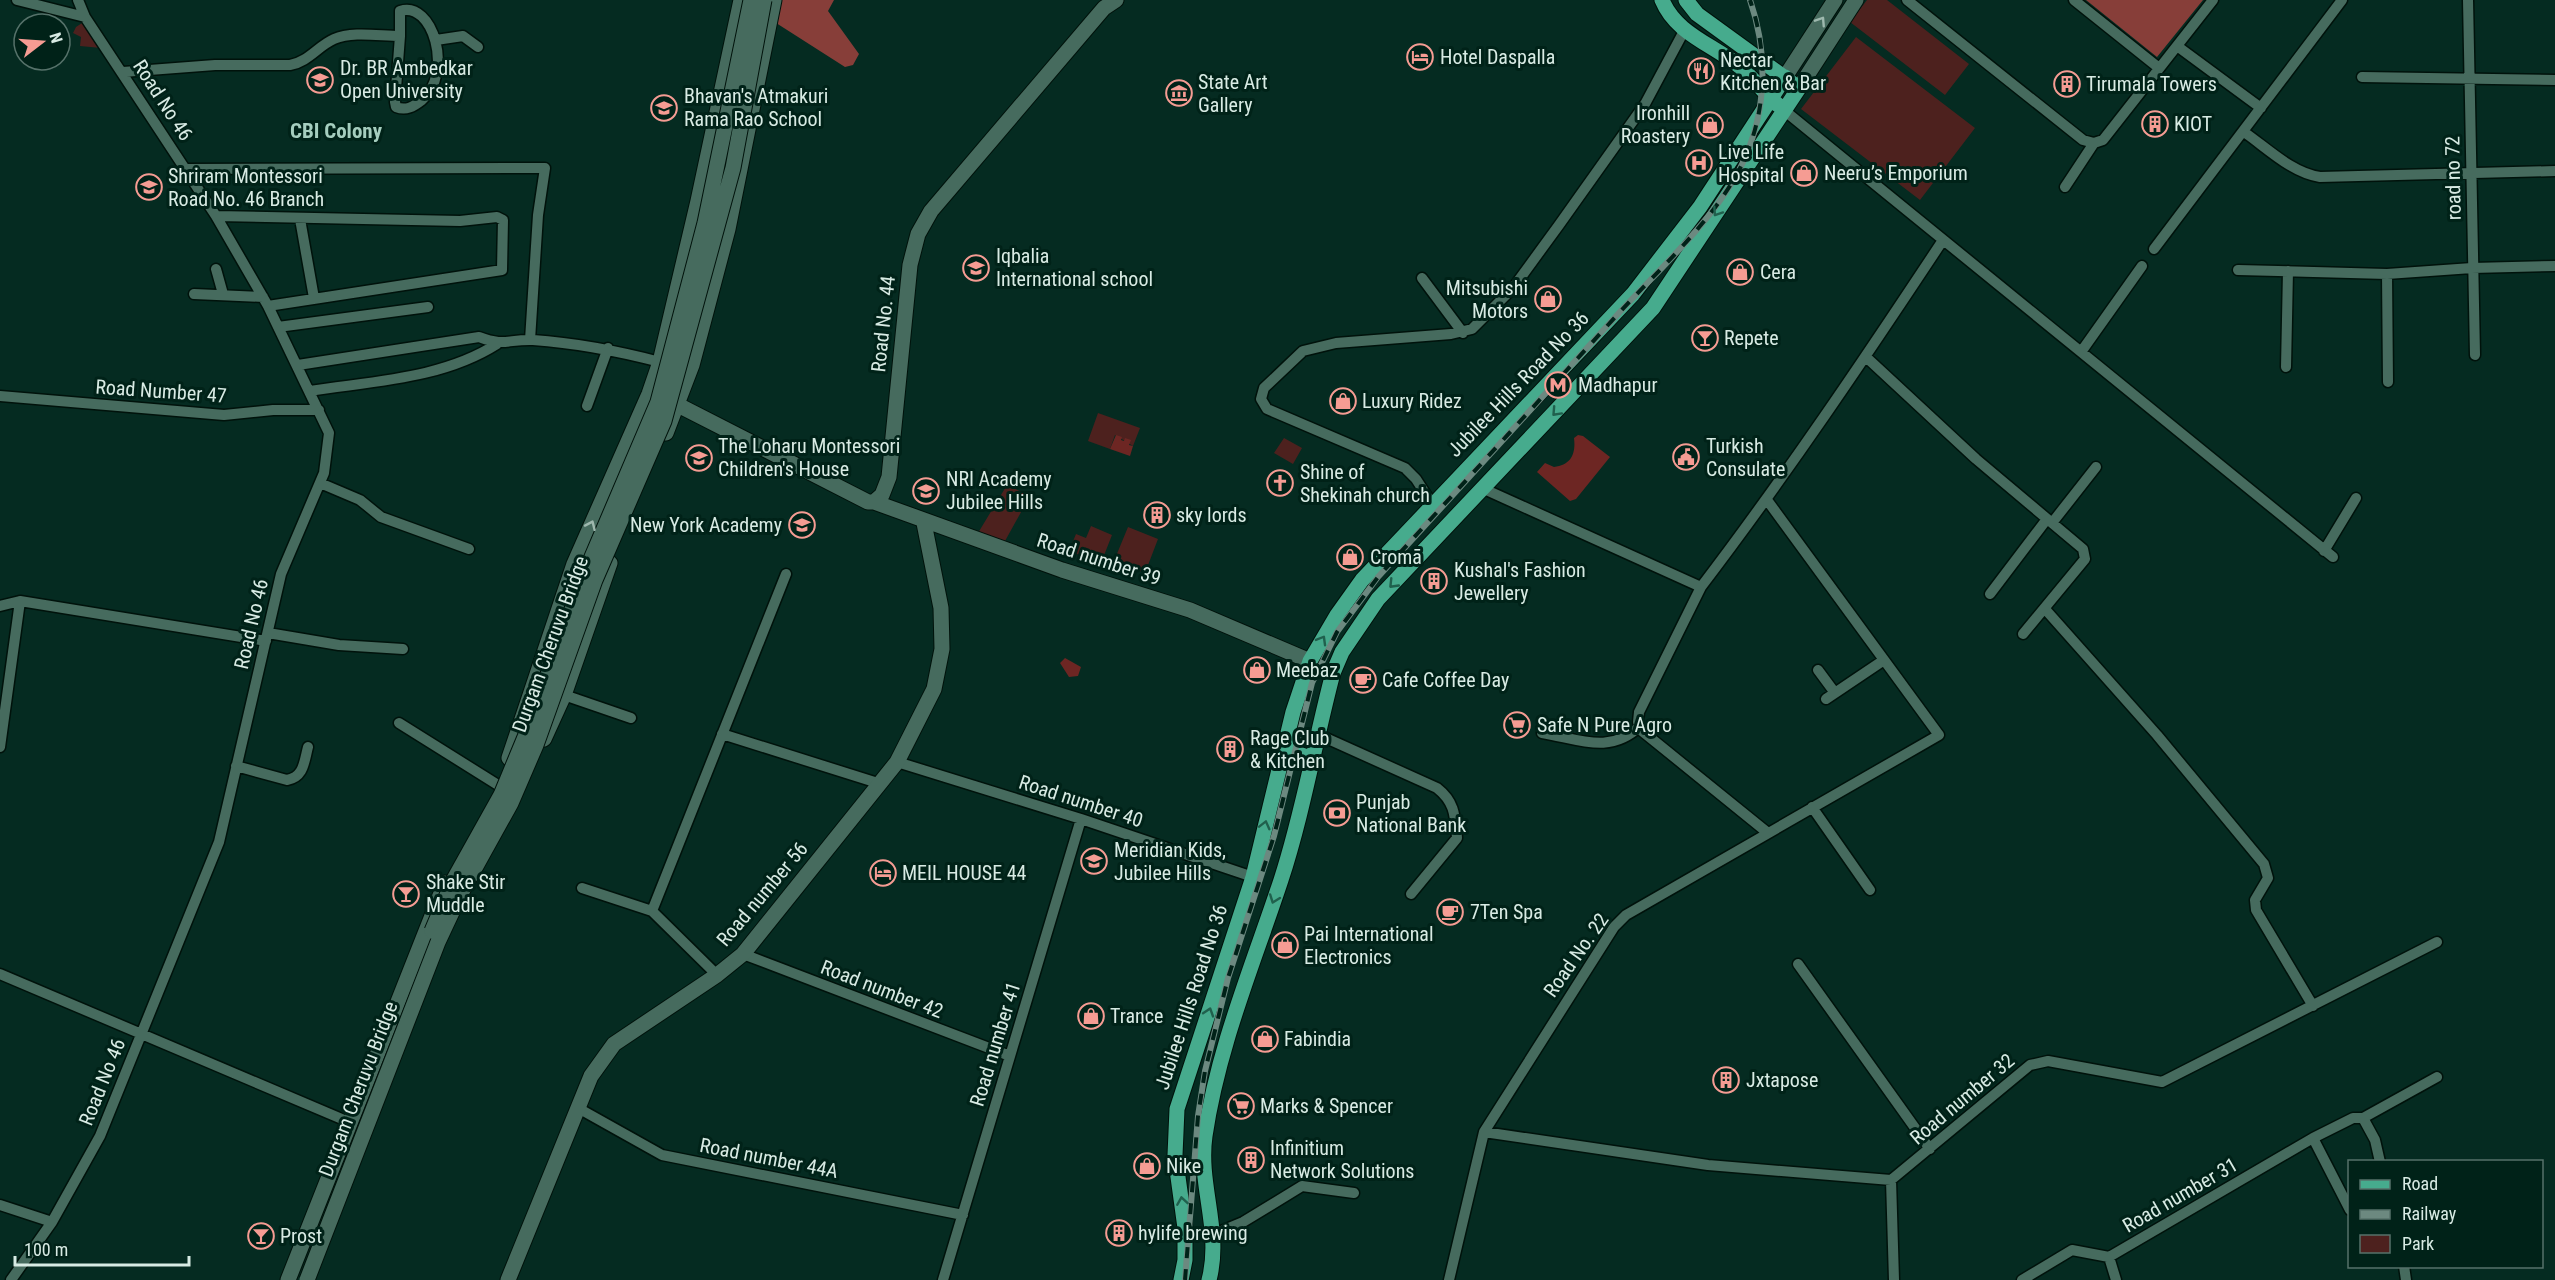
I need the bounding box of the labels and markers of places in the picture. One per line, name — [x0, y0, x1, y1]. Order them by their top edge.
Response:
hotel icon: Hotel Daspalla — [1405, 42, 1435, 72]
place label: Hotel Daspalla — [1440, 45, 1555, 69]
place label: Nectar Kitchen & Bar — [1720, 48, 1826, 95]
place label: Dr. BR Ambedkar Open University — [340, 56, 473, 103]
restaurant icon: Nectar Kitchen & Bar — [1686, 56, 1716, 86]
school or university icon: Dr. BR Ambedkar Open University — [305, 65, 335, 95]
building icon: Tirumala Towers — [2052, 69, 2082, 99]
place label: State Art Gallery — [1198, 70, 1268, 117]
place label: Tirumala Towers — [2086, 72, 2217, 96]
museum icon: State Art Gallery — [1164, 78, 1194, 108]
place label: Bhavan's Atmakuri Rama Rao School — [684, 84, 828, 131]
school or university icon: Bhavan's Atmakuri Rama Rao School — [649, 93, 679, 123]
place label: Ironhill Roastery — [1621, 101, 1690, 148]
building icon: KIOT — [2140, 109, 2170, 139]
shop icon: Ironhill Roastery — [1695, 110, 1725, 140]
place label: KIOT — [2174, 112, 2212, 136]
place label: Live Life Hospital — [1718, 140, 1784, 187]
hospital icon: Live Life Hospital — [1684, 148, 1714, 178]
shop icon: Neeru’s Emporium — [1789, 158, 1819, 188]
place label: Neeru’s Emporium — [1824, 161, 1968, 185]
place label: Shriram Montessori Road No. 46 Branch — [168, 164, 324, 211]
school or university icon: Shriram Montessori Road No. 46 Branch — [134, 172, 164, 202]
place label: Iqbalia International school — [996, 244, 1153, 291]
school or university icon: Iqbalia International school — [961, 253, 991, 283]
shop icon: Cera — [1725, 257, 1755, 287]
place label: Cera — [1760, 260, 1796, 284]
place label: Mitsubishi Motors — [1446, 276, 1528, 323]
shop icon: Mitsubishi Motors — [1533, 284, 1563, 314]
bar icon: Repete — [1690, 323, 1720, 353]
place label: Repete — [1724, 326, 1779, 350]
metro station icon: Madhapur — [1543, 370, 1573, 400]
place label: Madhapur — [1578, 373, 1657, 397]
shop icon: Luxury Ridez — [1328, 386, 1358, 416]
place label: Luxury Ridez — [1362, 389, 1462, 413]
place label: The Loharu Montessori Children's House — [718, 434, 900, 481]
place label: Turkish Consulate — [1706, 434, 1785, 481]
public building icon: Turkish Consulate — [1671, 442, 1701, 472]
school or university icon: The Loharu Montessori Children's House — [684, 443, 714, 473]
place label: Shine of Shekinah church — [1300, 460, 1430, 507]
place label: NRI Academy Jubilee Hills — [946, 467, 1052, 514]
church icon: Shine of Shekinah church — [1265, 468, 1295, 498]
school or university icon: NRI Academy Jubilee Hills — [911, 476, 941, 506]
building icon: sky lords — [1142, 500, 1172, 530]
place label: sky lords — [1176, 503, 1247, 527]
school or university icon: New York Academy — [787, 510, 817, 540]
place label: New York Academy — [630, 513, 782, 537]
shop icon: Cromā — [1335, 542, 1365, 572]
place label: Cromā — [1370, 545, 1422, 569]
place label: Kushal's Fashion Jewellery — [1454, 558, 1586, 605]
building icon: Kushal's Fashion Jewellery — [1419, 566, 1449, 596]
shop icon: Meebaz — [1242, 655, 1272, 685]
place label: Meebaz — [1276, 658, 1338, 682]
cafe icon: Cafe Coffee Day — [1348, 665, 1378, 695]
place label: Cafe Coffee Day — [1382, 668, 1509, 692]
supermarket icon: Safe N Pure Agro — [1502, 710, 1532, 740]
place label: Safe N Pure Agro — [1537, 713, 1672, 737]
place label: Rage Club & Kitchen — [1250, 726, 1329, 773]
building icon: Rage Club & Kitchen — [1215, 734, 1245, 764]
place label: Punjab National Bank — [1356, 790, 1466, 837]
bank icon: Punjab National Bank — [1322, 798, 1352, 828]
place label: Meridian Kids, Jubilee Hills — [1114, 838, 1226, 885]
school or university icon: Meridian Kids, Jubilee Hills — [1079, 846, 1109, 876]
hotel icon: MEIL HOUSE 44 — [868, 858, 898, 888]
place label: MEIL HOUSE 44 — [902, 861, 1027, 885]
place label: Shake Stir Muddle — [426, 870, 505, 917]
bar icon: Shake Stir Muddle — [391, 879, 421, 909]
cafe icon: 7Ten Spa — [1435, 897, 1465, 927]
place label: 7Ten Spa — [1470, 900, 1543, 924]
place label: Pai International Electronics — [1304, 922, 1433, 969]
shop icon: Pai International Electronics — [1270, 930, 1300, 960]
shop icon: Trance — [1076, 1001, 1106, 1031]
place label: Trance — [1110, 1004, 1163, 1028]
shop icon: Fabindia — [1250, 1024, 1280, 1054]
place label: Fabindia — [1284, 1027, 1351, 1051]
building icon: Jxtapose — [1711, 1065, 1741, 1095]
place label: Jxtapose — [1746, 1068, 1818, 1092]
supermarket icon: Marks & Spencer — [1226, 1091, 1256, 1121]
place label: Marks & Spencer — [1260, 1094, 1393, 1118]
place label: Infinitium Network Solutions — [1270, 1136, 1414, 1183]
building icon: Infinitium Network Solutions — [1236, 1145, 1266, 1175]
shop icon: Nike — [1132, 1151, 1162, 1181]
place label: Nike — [1166, 1154, 1201, 1178]
building icon: hylife brewing — [1104, 1218, 1134, 1248]
bar icon: Prost — [246, 1221, 276, 1251]
place label: hylife brewing — [1138, 1221, 1248, 1245]
place label: Prost — [280, 1224, 322, 1248]

